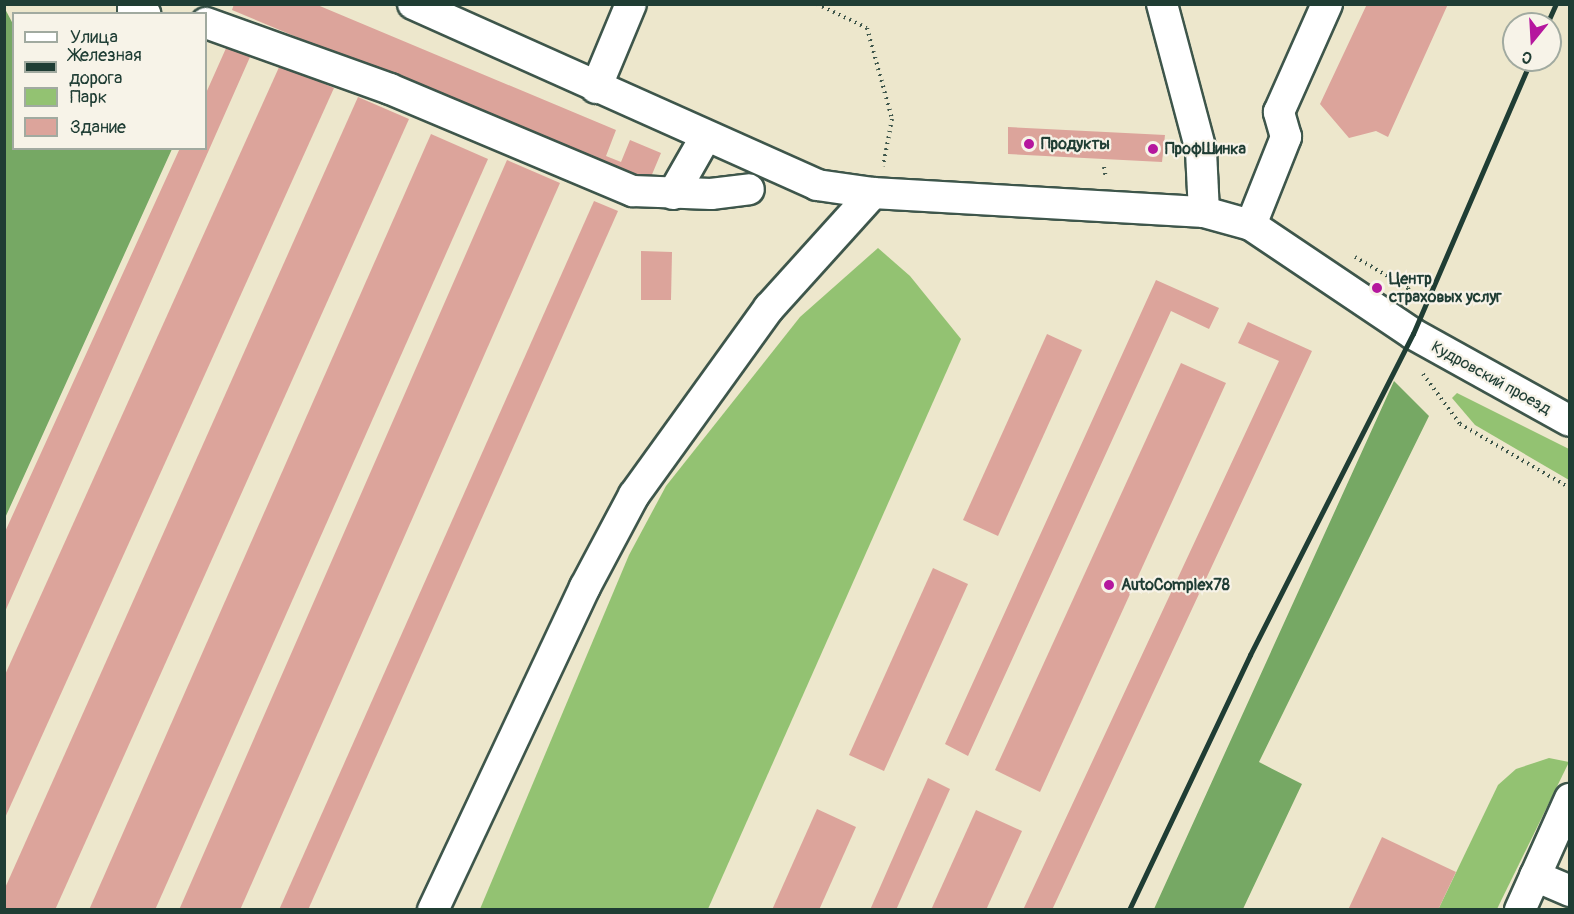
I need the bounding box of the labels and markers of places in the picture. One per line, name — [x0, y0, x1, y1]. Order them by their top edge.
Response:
place label: Продукты — [1041, 134, 1110, 154]
marker: Продукты — [1022, 137, 1036, 151]
place label: ПрофШинка — [1165, 139, 1246, 159]
marker: ПрофШинка — [1146, 142, 1160, 156]
place label: Центр страховых услуг — [1389, 269, 1502, 307]
marker: Центр страховых услуг — [1370, 281, 1384, 295]
place label: AutoComplex78 — [1121, 575, 1230, 595]
marker: AutoComplex78 — [1102, 578, 1116, 592]

